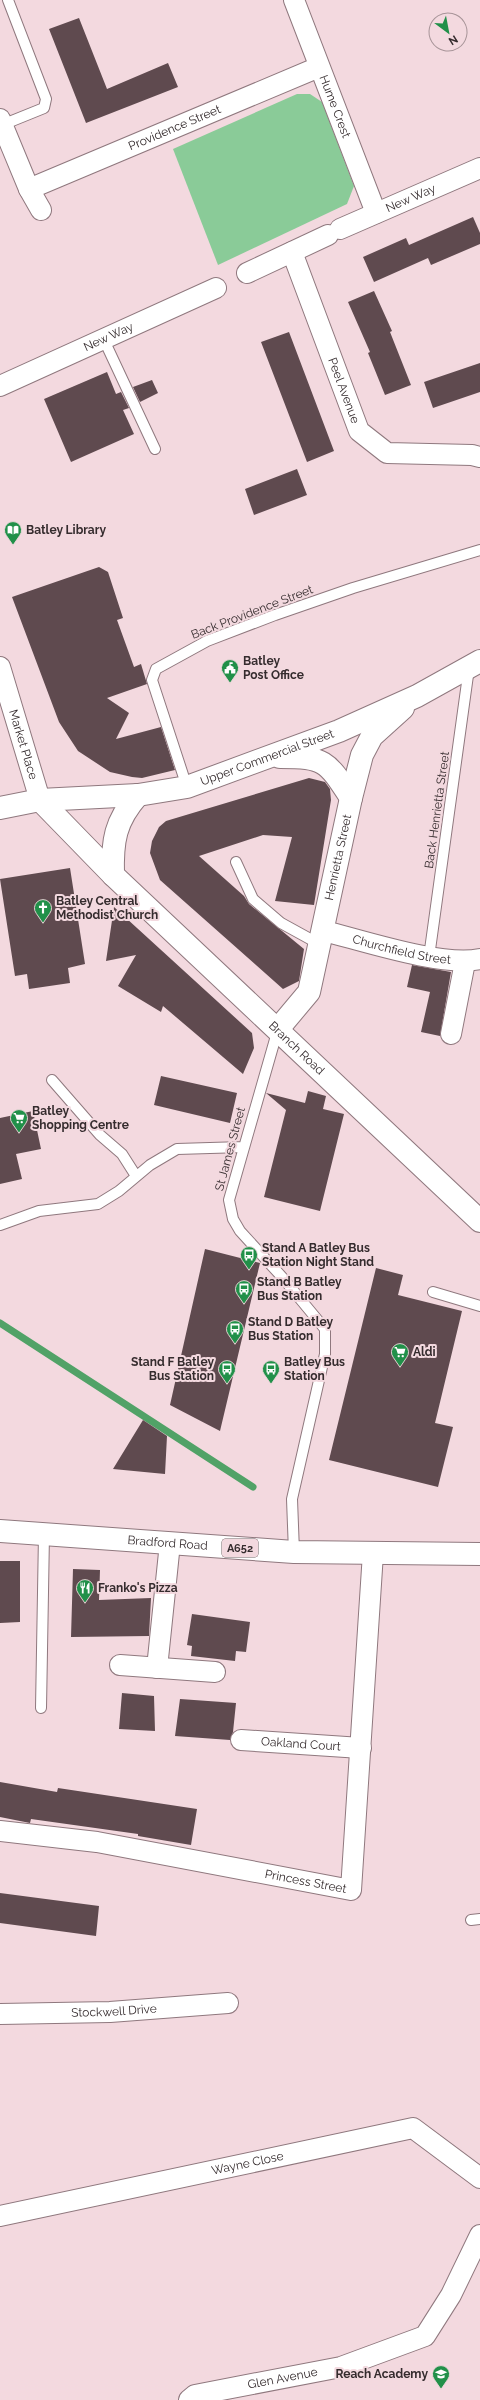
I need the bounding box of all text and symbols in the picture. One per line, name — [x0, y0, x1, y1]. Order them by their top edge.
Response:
north arrow — [428, 12, 468, 52]
text: N — [446, 32, 460, 48]
street label: Hume Crest — [317, 73, 353, 140]
street label: Providence Street — [126, 102, 223, 153]
street label: New Way — [384, 181, 438, 215]
street label: New Way — [81, 319, 136, 354]
street label: Peel Avenue — [325, 356, 363, 425]
library icon: Batley Library — [3, 520, 23, 545]
place label: Batley Library — [26, 523, 106, 537]
street label: Back Providence Street — [189, 582, 315, 642]
place label: Batley Post Office — [243, 654, 304, 682]
public building icon: Batley Post Office — [220, 658, 240, 683]
street label: Market Place — [6, 708, 40, 781]
street label: Upper Commercial Street — [198, 726, 336, 788]
street label: Back Henrietta Street — [422, 751, 452, 869]
street label: Henrietta Street — [322, 813, 354, 902]
place label: Batley Central Methodist Church — [56, 894, 158, 922]
church icon: Batley Central Methodist Church — [33, 898, 53, 923]
street label: Churchfield Street — [351, 932, 451, 967]
street label: Branch Road — [266, 1019, 327, 1078]
place label: Batley Shopping Centre — [32, 1104, 129, 1132]
street label: St James Street — [212, 1105, 248, 1193]
supermarket icon: Batley Shopping Centre — [9, 1108, 29, 1133]
place label: Stand A Batley Bus Station Night Stand — [262, 1241, 374, 1269]
bus stop icon: Stand A Batley Bus Station Night Stand — [239, 1245, 259, 1270]
place label: Stand B Batley Bus Station — [257, 1275, 342, 1303]
bus stop icon: Stand B Batley Bus Station — [234, 1279, 254, 1304]
place label: Stand D Batley Bus Station — [248, 1315, 333, 1343]
bus stop icon: Stand D Batley Bus Station — [225, 1319, 245, 1344]
supermarket icon: Aldi — [390, 1342, 410, 1367]
place label: Aldi — [413, 1345, 436, 1359]
place label: Stand F Batley Bus Station — [131, 1355, 214, 1383]
place label: Batley Bus Station — [284, 1355, 345, 1383]
bus stop icon: Stand F Batley Bus Station — [217, 1359, 237, 1384]
bus stop icon: Batley Bus Station — [261, 1359, 281, 1384]
street label: Bradford Road — [127, 1533, 208, 1553]
road number: A652 — [222, 1539, 258, 1557]
restaurant icon: Franko's Pizza — [75, 1578, 95, 1603]
place label: Franko's Pizza — [98, 1581, 178, 1595]
street label: Oakland Court — [260, 1734, 341, 1754]
street label: Princess Street — [264, 1867, 348, 1896]
street label: Stockwell Drive — [71, 2001, 157, 2020]
street label: Wayne Close — [210, 2149, 285, 2178]
school or university icon: Reach Academy — [431, 2364, 451, 2389]
street label: Glen Avenue — [247, 2365, 319, 2392]
place label: Reach Academy — [336, 2367, 428, 2381]

